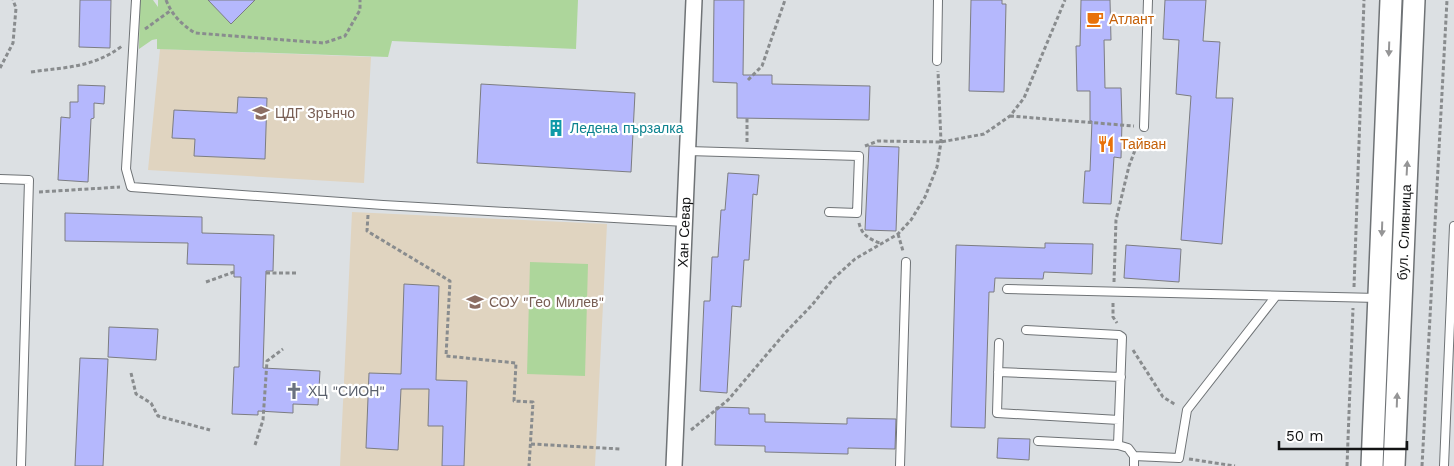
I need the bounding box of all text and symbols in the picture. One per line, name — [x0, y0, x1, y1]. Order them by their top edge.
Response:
cafe icon: Атлант — [1085, 9, 1105, 29]
place label: Атлант — [1109, 11, 1155, 27]
one-way arrow — [1385, 41, 1393, 57]
school or university icon: ЦДГ Зрънчо — [251, 103, 271, 123]
place label: ЦДГ Зрънчо — [275, 105, 355, 121]
building icon: Ледена пързалка — [546, 118, 566, 138]
place label: Ледена пързалка — [570, 120, 684, 136]
restaurant icon: Тайван — [1096, 134, 1116, 154]
place label: Тайван — [1120, 136, 1166, 152]
one-way arrow — [1403, 159, 1411, 175]
street label: бул. Сливница — [1394, 184, 1414, 281]
street label: Хан Севар — [675, 196, 694, 268]
one-way arrow — [1378, 221, 1386, 237]
school or university icon: СОУ "Гео Милев" — [465, 292, 485, 312]
place label: СОУ "Гео Милев" — [489, 294, 604, 310]
church icon: ХЦ "СИОН" — [284, 381, 304, 401]
place label: ХЦ "СИОН" — [308, 383, 385, 399]
one-way arrow — [1394, 392, 1402, 408]
scale bar — [1279, 418, 1406, 450]
text: 50 m — [1286, 427, 1323, 445]

